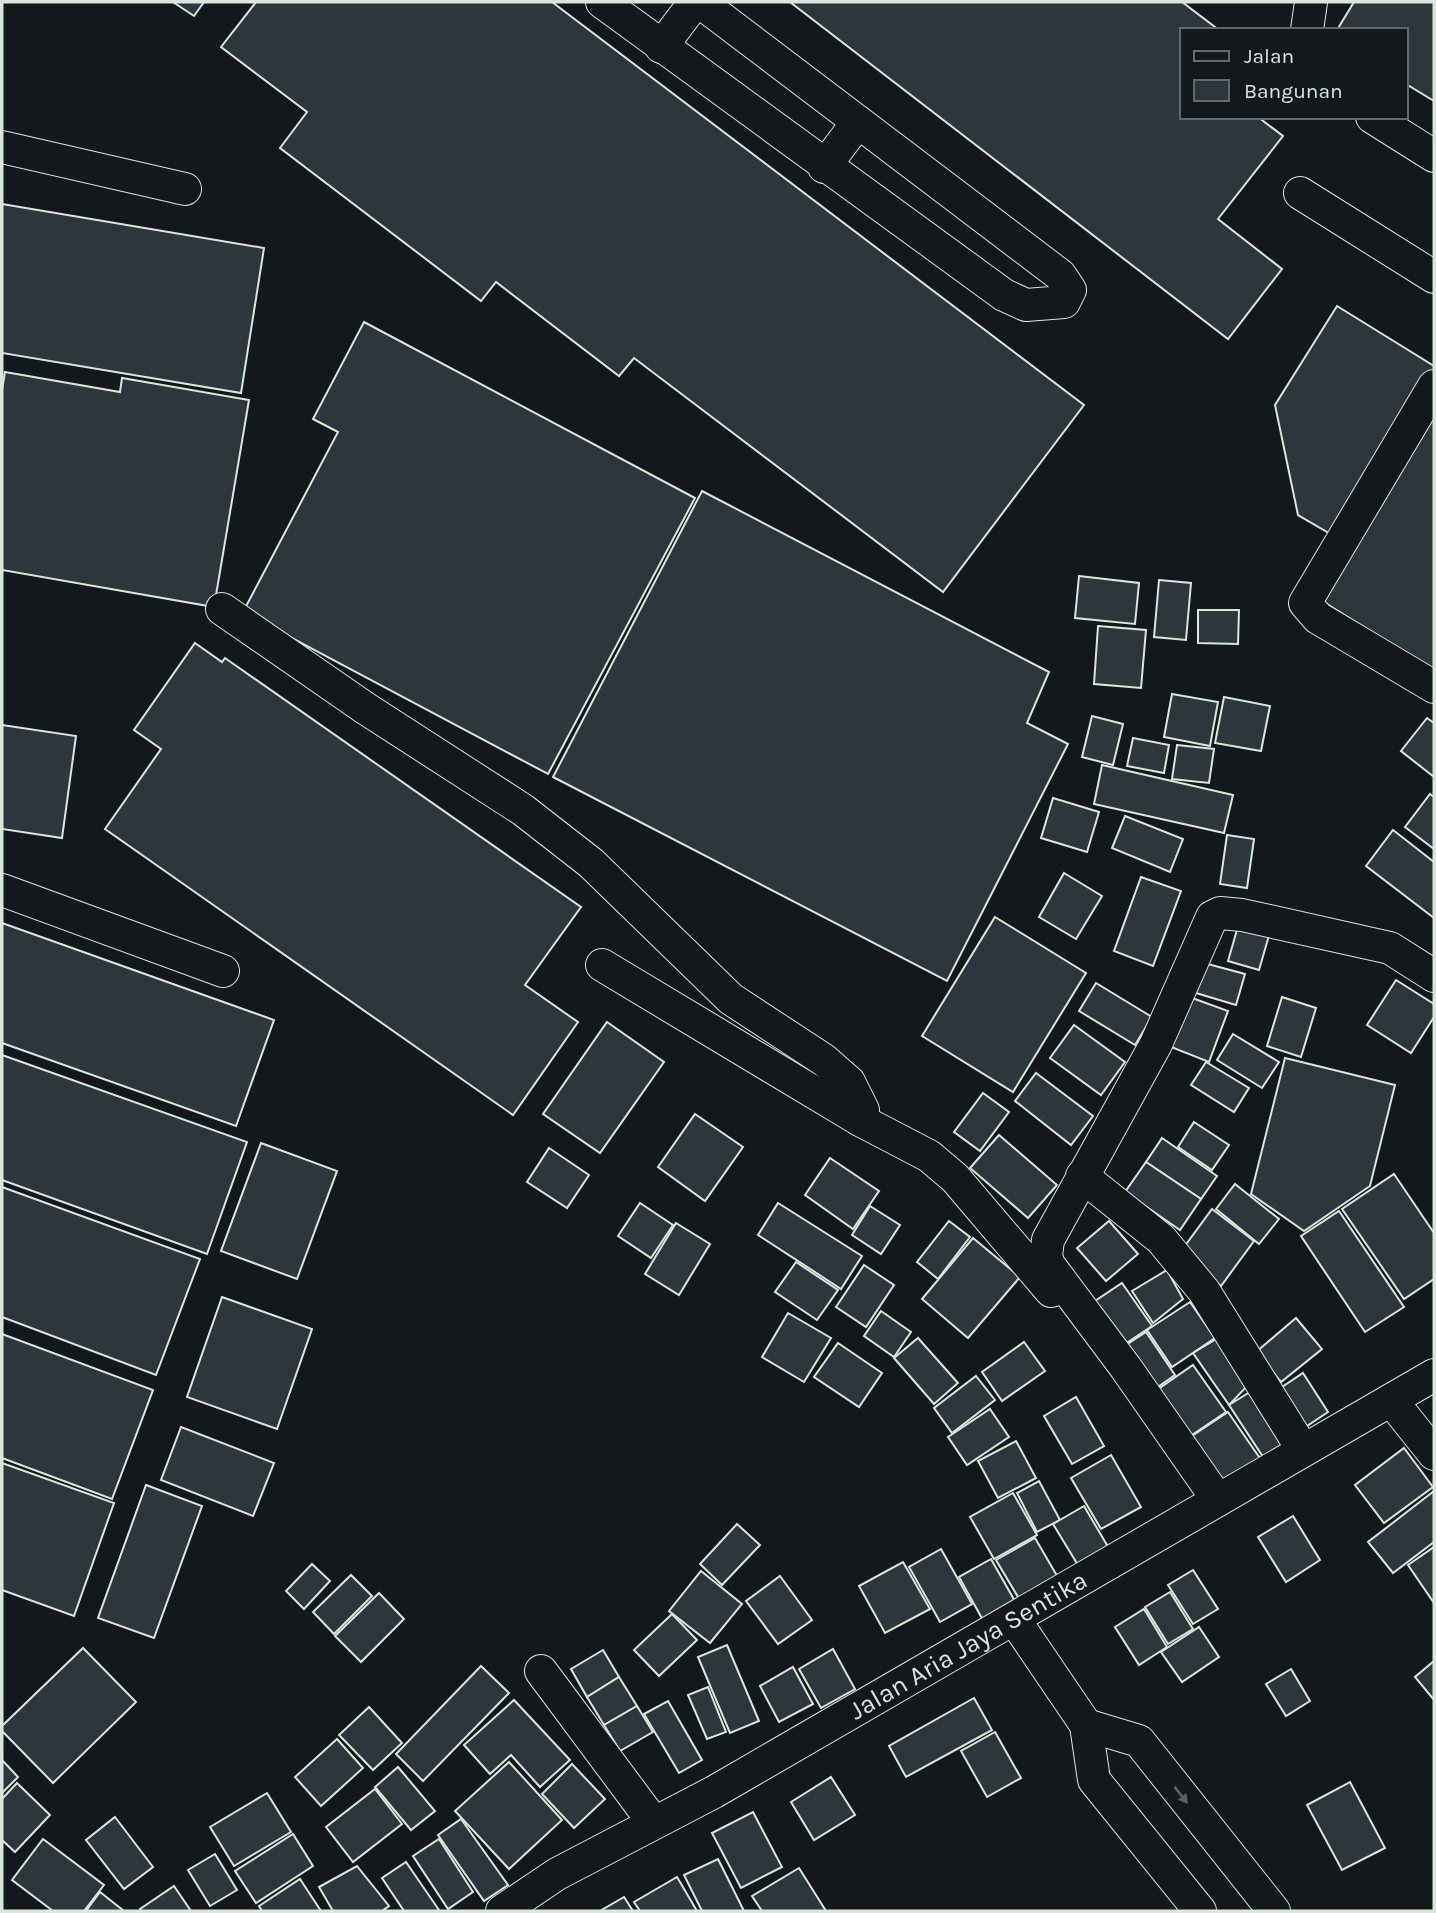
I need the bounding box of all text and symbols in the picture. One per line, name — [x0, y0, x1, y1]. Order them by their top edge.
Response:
legend — [1180, 28, 1408, 119]
text: Jalan — [1244, 44, 1294, 68]
text: Bangunan — [1244, 79, 1343, 103]
street label: Jalan Aria Jaya Sentika — [844, 1564, 1093, 1726]
one-way arrow — [1174, 1785, 1189, 1803]

